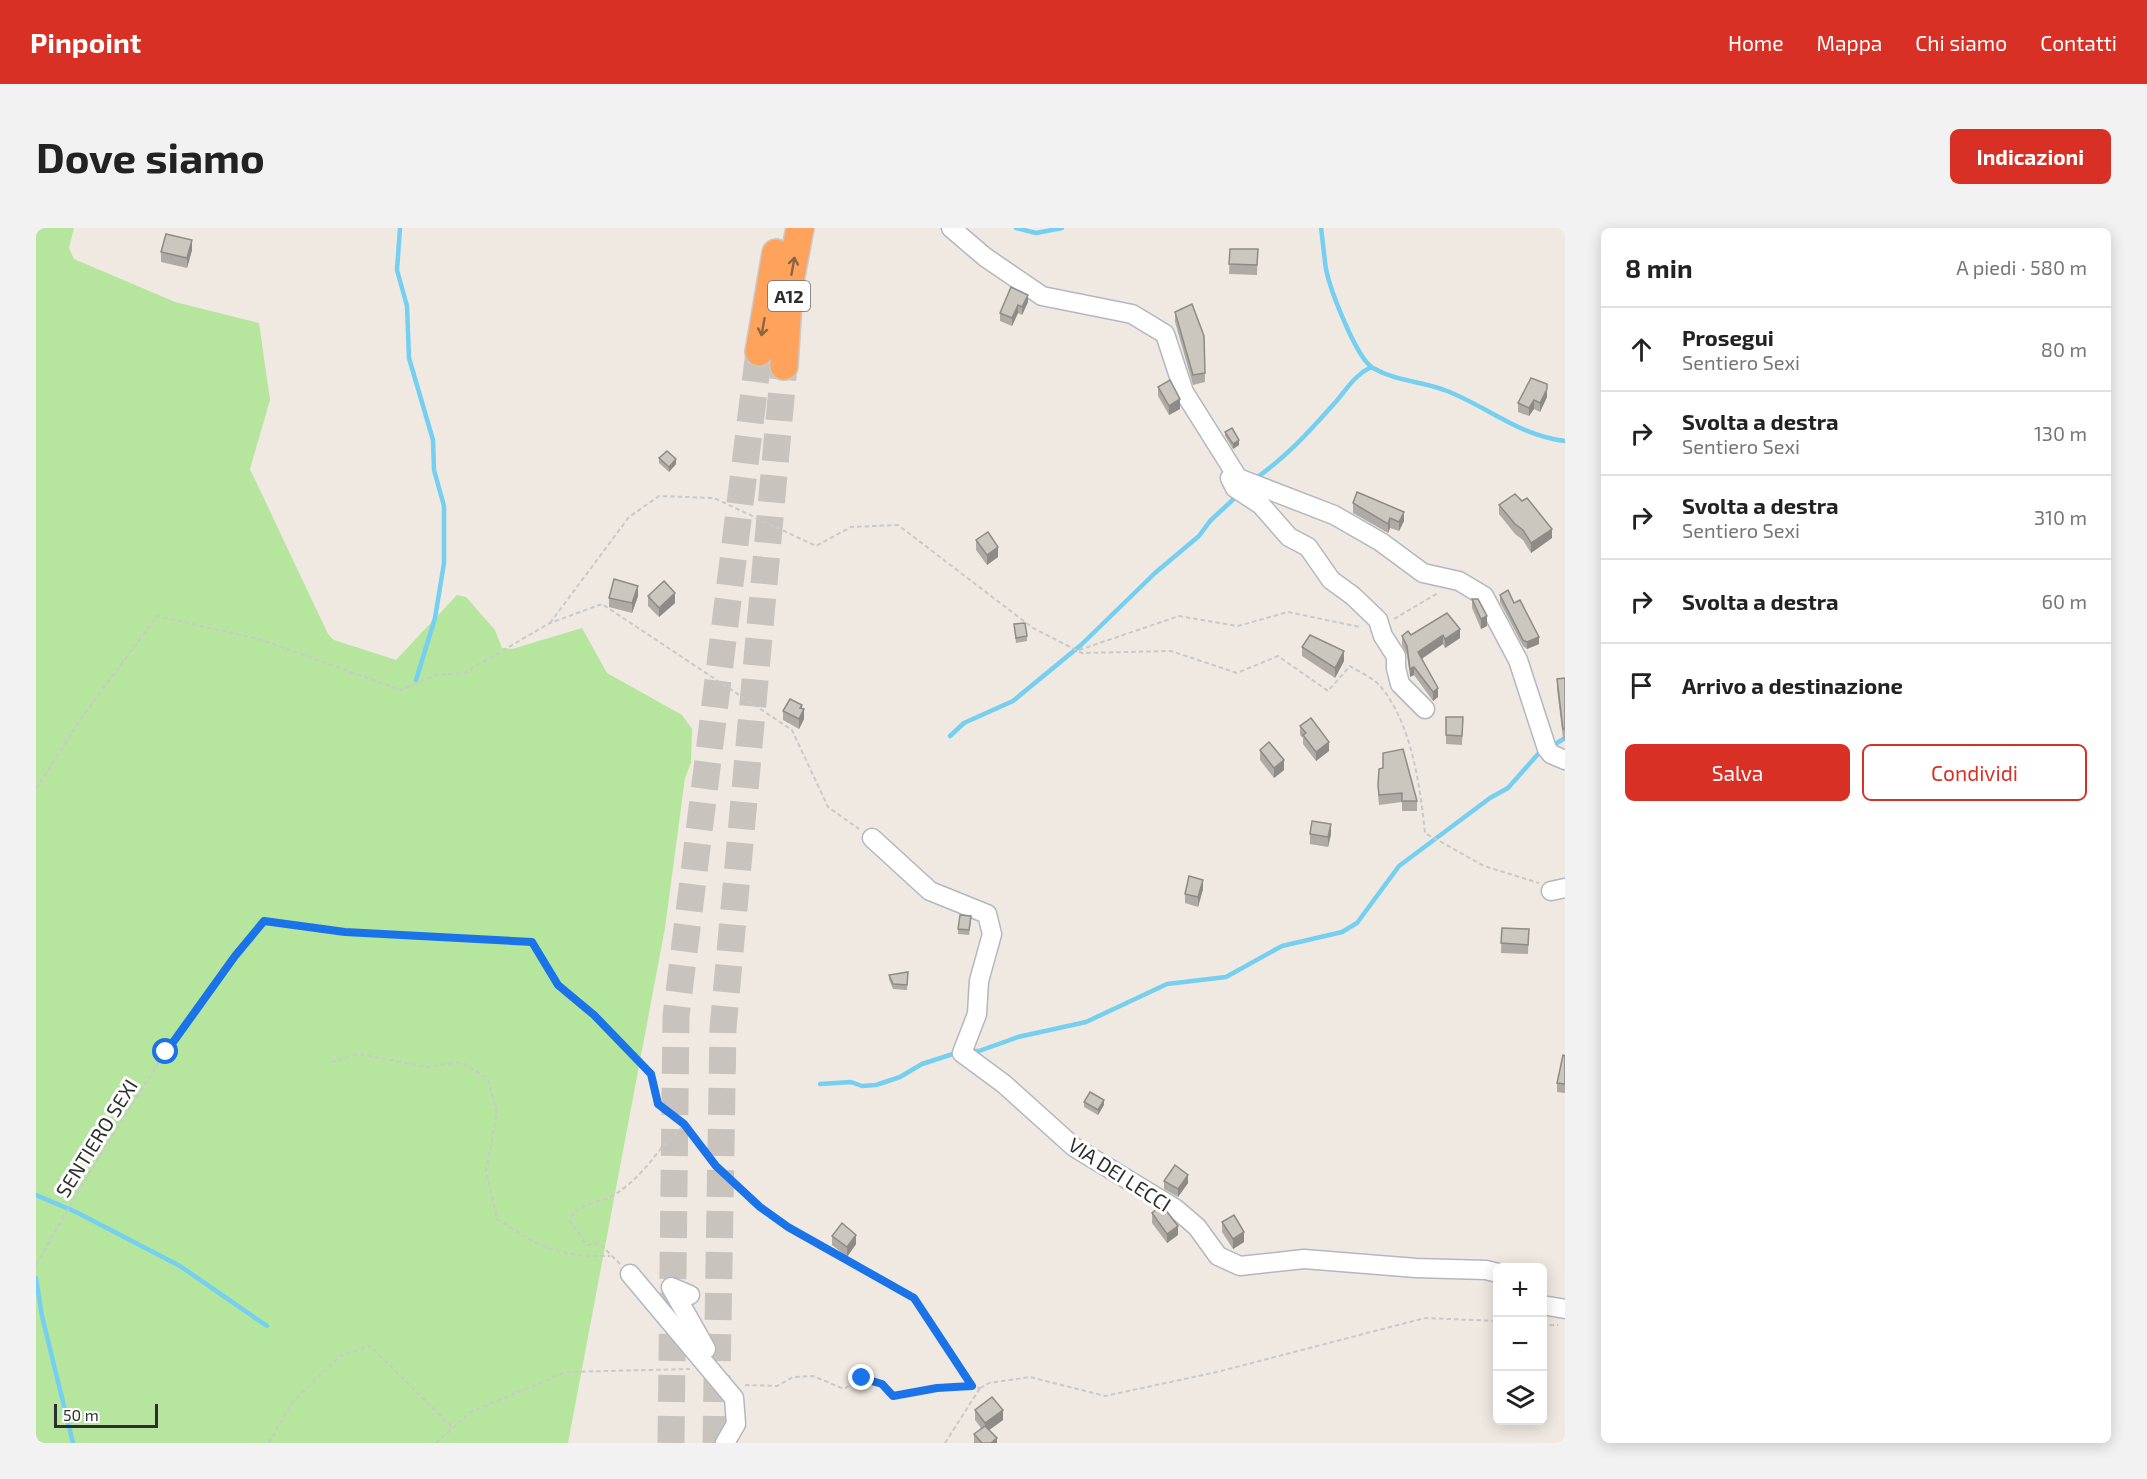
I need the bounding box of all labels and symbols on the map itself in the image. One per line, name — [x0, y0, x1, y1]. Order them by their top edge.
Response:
one-way arrow — [788, 256, 799, 276]
road number: A12 — [768, 281, 810, 311]
one-way arrow — [758, 317, 769, 336]
route start — [152, 1038, 178, 1064]
street label: SENTIERO SEXI — [50, 1075, 142, 1201]
street label: VIA DEI LECCI — [1064, 1132, 1176, 1216]
route end — [848, 1364, 874, 1390]
scale bar — [54, 1401, 158, 1428]

